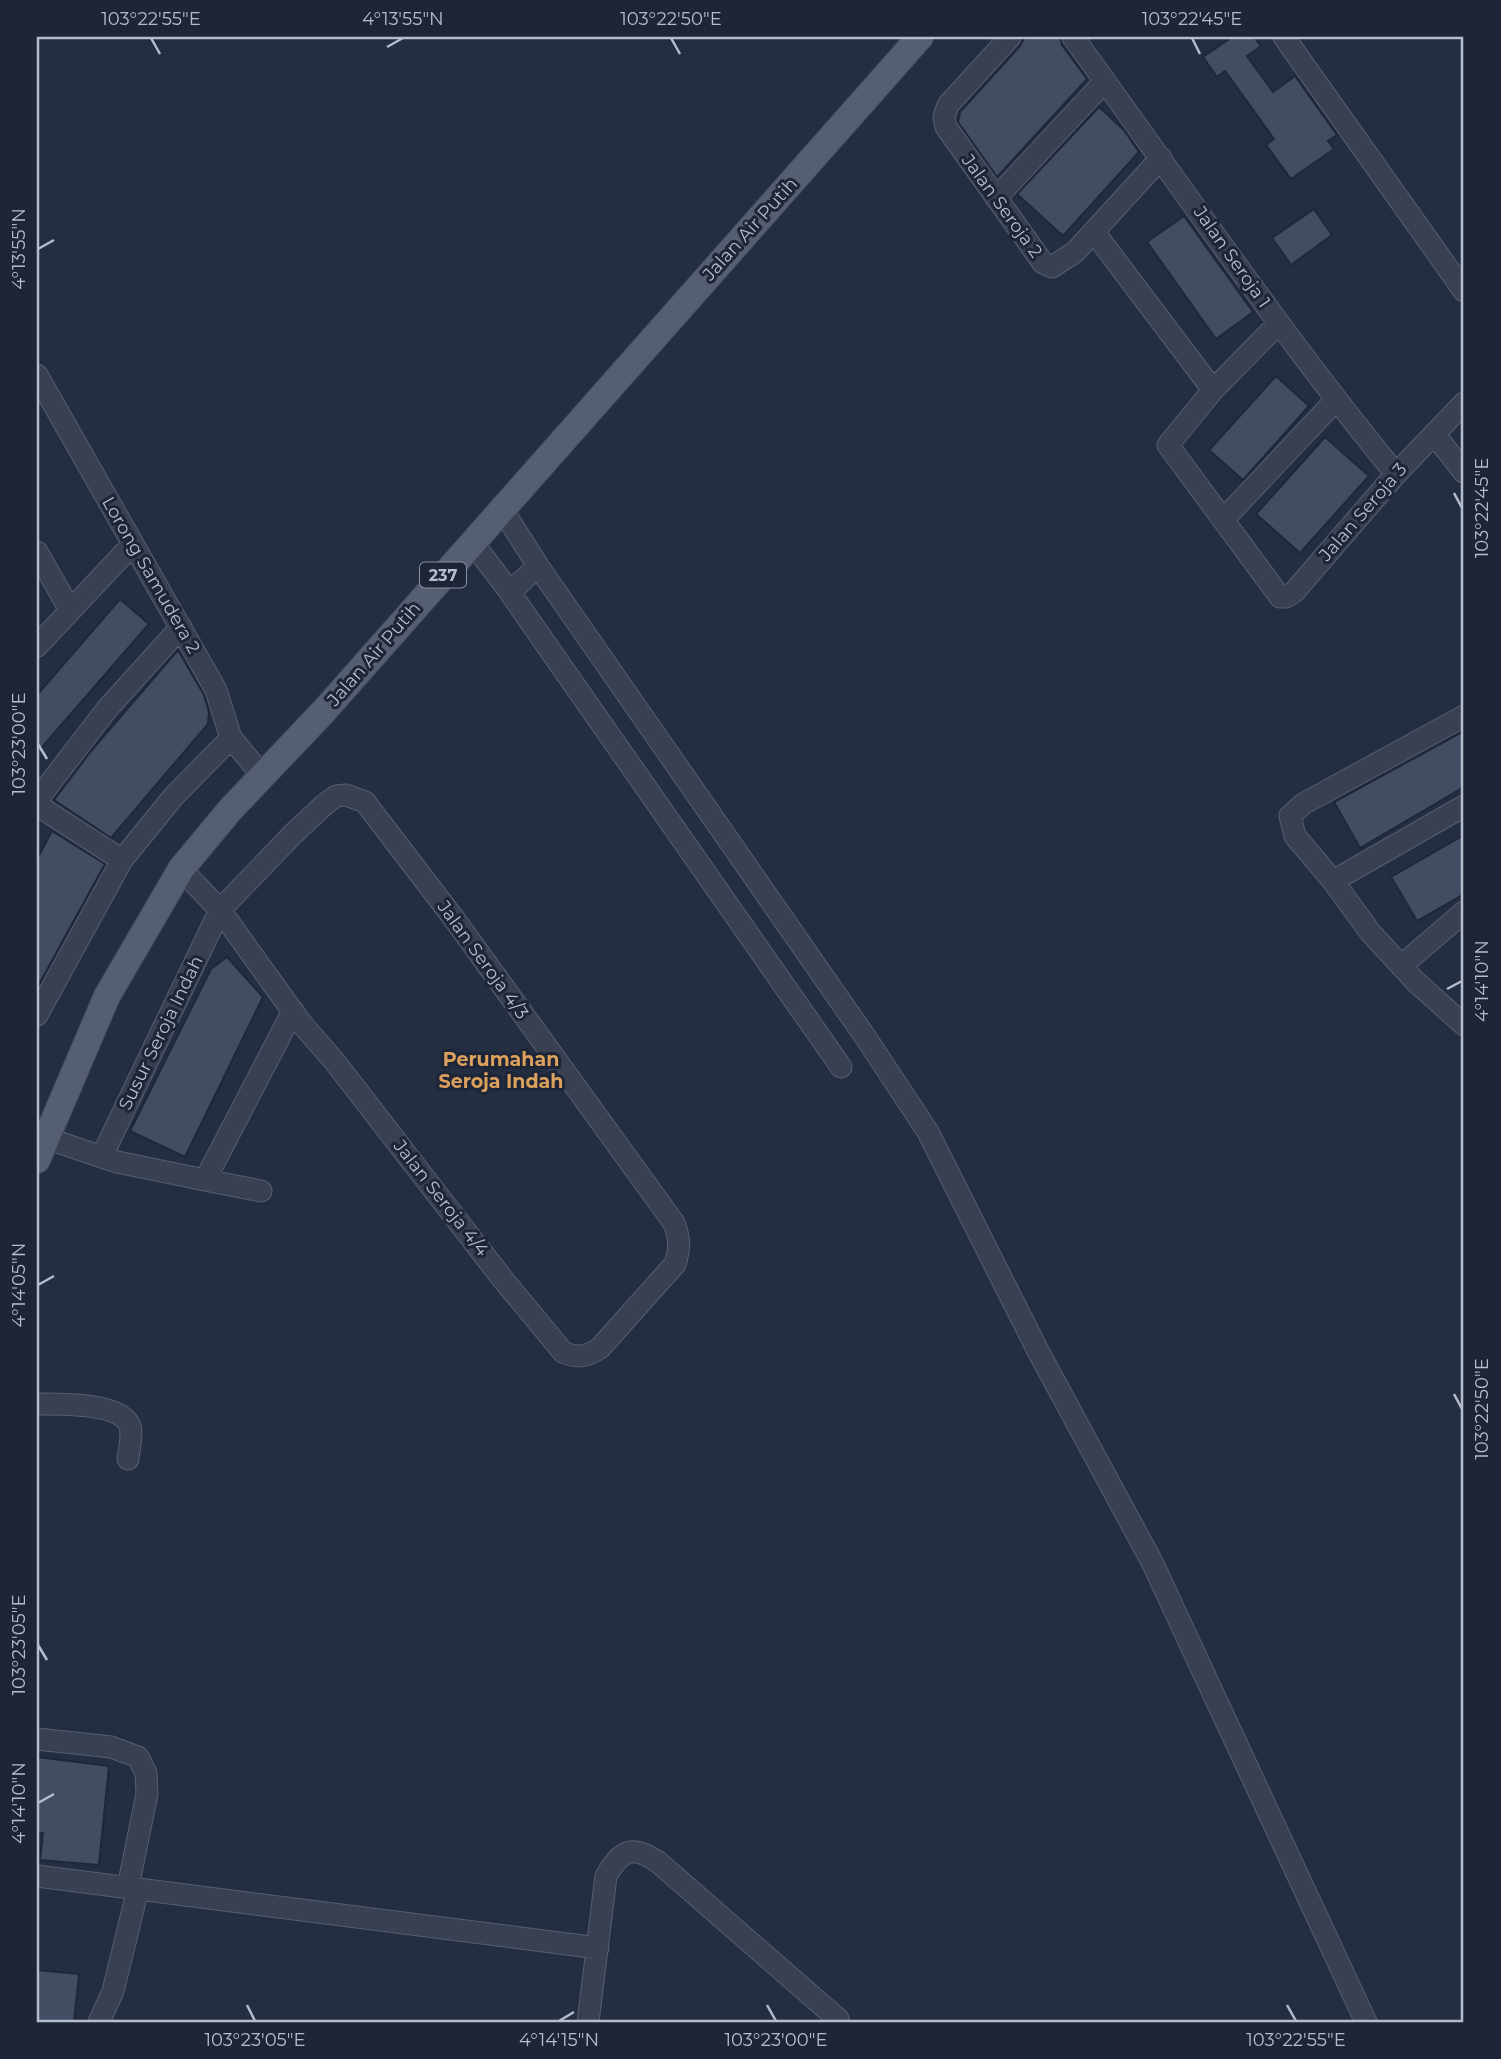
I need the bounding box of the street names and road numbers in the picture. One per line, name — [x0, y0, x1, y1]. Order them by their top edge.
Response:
street label: Jalan Seroja 2 — [956, 149, 1047, 262]
street label: Jalan Air Putih — [697, 173, 802, 286]
street label: Jalan Seroja 1 — [1188, 201, 1275, 312]
street label: Jalan Seroja 3 — [1314, 459, 1412, 566]
street label: Lorong Samudera 2 — [97, 493, 205, 657]
road number: 237 — [420, 562, 466, 588]
street label: Jalan Air Putih — [322, 597, 425, 711]
street label: Jalan Seroja 4/3 — [432, 896, 533, 1024]
street label: Susur Seroja Indah — [114, 952, 208, 1114]
street label: Jalan Seroja 4/4 — [388, 1135, 493, 1261]

